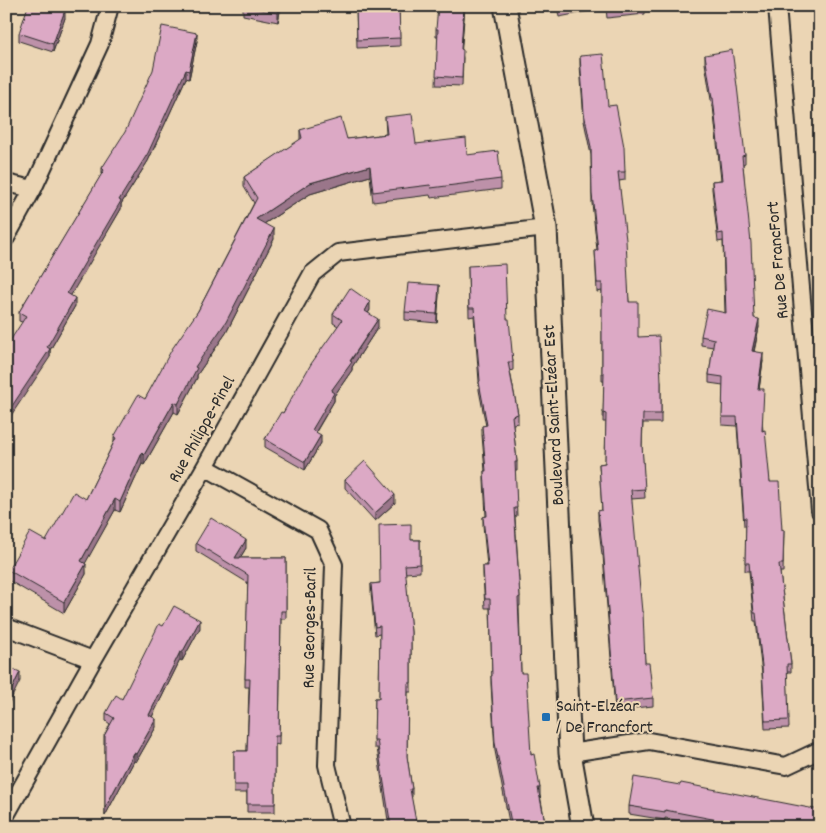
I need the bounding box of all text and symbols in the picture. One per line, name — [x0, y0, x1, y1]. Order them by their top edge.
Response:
street label: Rue De FrancFort — [761, 200, 797, 320]
street label: Boulevard Saint-Elzéar Est — [538, 324, 572, 506]
street label: Rue Philippe-Pinel — [163, 371, 243, 488]
street label: Rue Georges-Baril — [297, 567, 325, 689]
place label: Saint-Elzéar / De Francfort — [556, 695, 653, 741]
marker: Saint-Elzéar / De Francfort — [540, 711, 552, 723]

